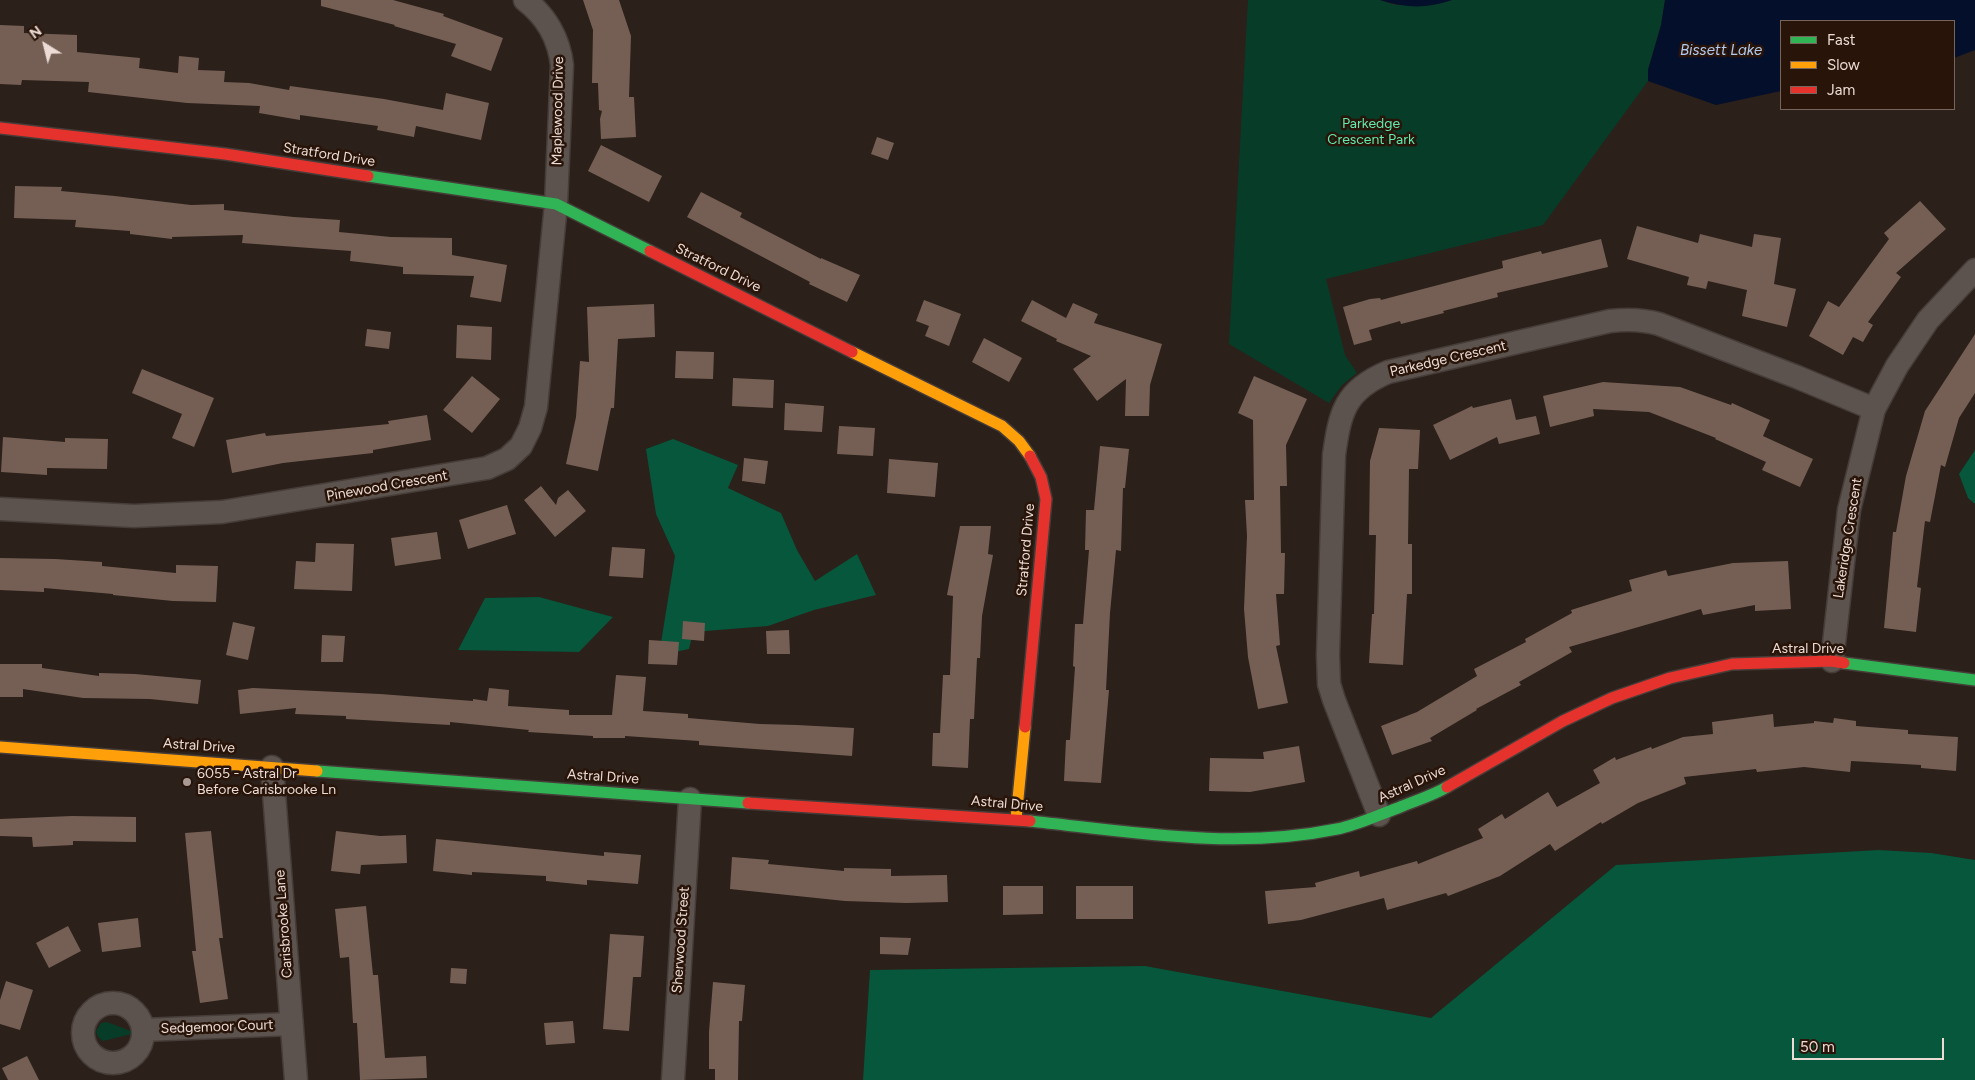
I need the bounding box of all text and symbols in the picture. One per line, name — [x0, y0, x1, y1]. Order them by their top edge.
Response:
north arrow — [20, 20, 70, 70]
legend — [1780, 20, 1955, 110]
text: N — [27, 22, 45, 43]
text: Fast — [1827, 31, 1855, 49]
water label: Bissett Lake — [1680, 42, 1762, 60]
street label: Maplewood Drive — [549, 56, 567, 166]
text: Slow — [1827, 56, 1860, 74]
text: Jam — [1827, 81, 1855, 99]
park label: Parkedge Crescent Park — [1327, 116, 1415, 148]
street label: Stratford Drive — [282, 139, 376, 171]
street label: Stratford Drive — [672, 240, 764, 296]
street label: Parkedge Crescent — [1388, 337, 1508, 381]
street label: Pinewood Crescent — [325, 467, 449, 505]
street label: Lakeridge Crescent — [1830, 477, 1866, 599]
street label: Stratford Drive — [1014, 503, 1038, 597]
street label: Astral Drive — [1772, 641, 1844, 657]
street label: Astral Drive — [162, 735, 236, 757]
street label: Astral Drive — [1376, 762, 1448, 806]
place label: 6055 - Astral Dr Before Carisbrooke Ln — [197, 766, 336, 799]
street label: Astral Drive — [566, 766, 640, 788]
marker: 6055 - Astral Dr Before Carisbrooke Ln — [181, 776, 193, 788]
street label: Astral Drive — [970, 792, 1044, 816]
street label: Carisbrooke Lane — [272, 869, 296, 979]
street label: Sherwood Street — [669, 886, 693, 994]
street label: Sedgemoor Court — [160, 1017, 274, 1037]
scale bar — [1795, 1028, 1948, 1060]
text: 50 m — [1800, 1038, 1835, 1056]

